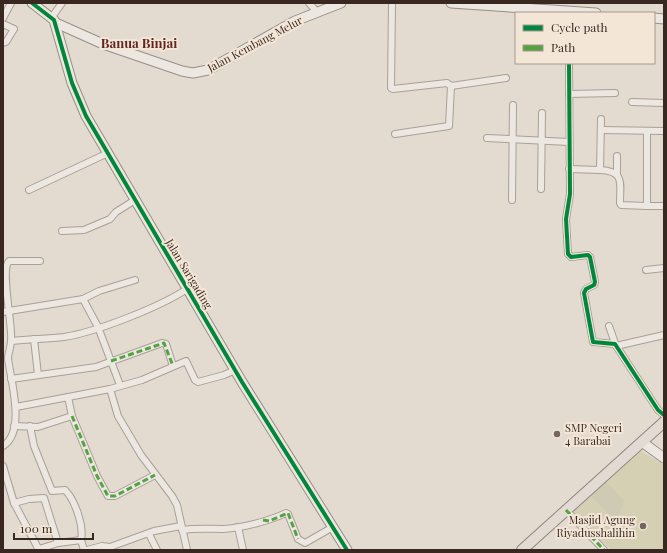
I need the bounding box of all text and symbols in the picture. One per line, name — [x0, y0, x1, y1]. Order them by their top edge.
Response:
street label: Jalan Kembang Melur — [204, 12, 305, 75]
legend — [515, 12, 655, 64]
text: Cycle path — [551, 19, 608, 35]
district label: Banua Binjai — [101, 34, 177, 51]
text: Path — [551, 39, 575, 55]
street label: Jalan Sarigading — [162, 235, 216, 312]
place label: SMP Negeri 4 Barabai — [565, 420, 622, 448]
marker: SMP Negeri 4 Barabai — [552, 429, 562, 439]
place label: Masjid Agung Riyadusshalihin — [557, 512, 635, 540]
scale bar — [14, 515, 93, 541]
text: 100 m — [20, 520, 53, 536]
marker: Masjid Agung Riyadusshalihin — [638, 521, 648, 531]

